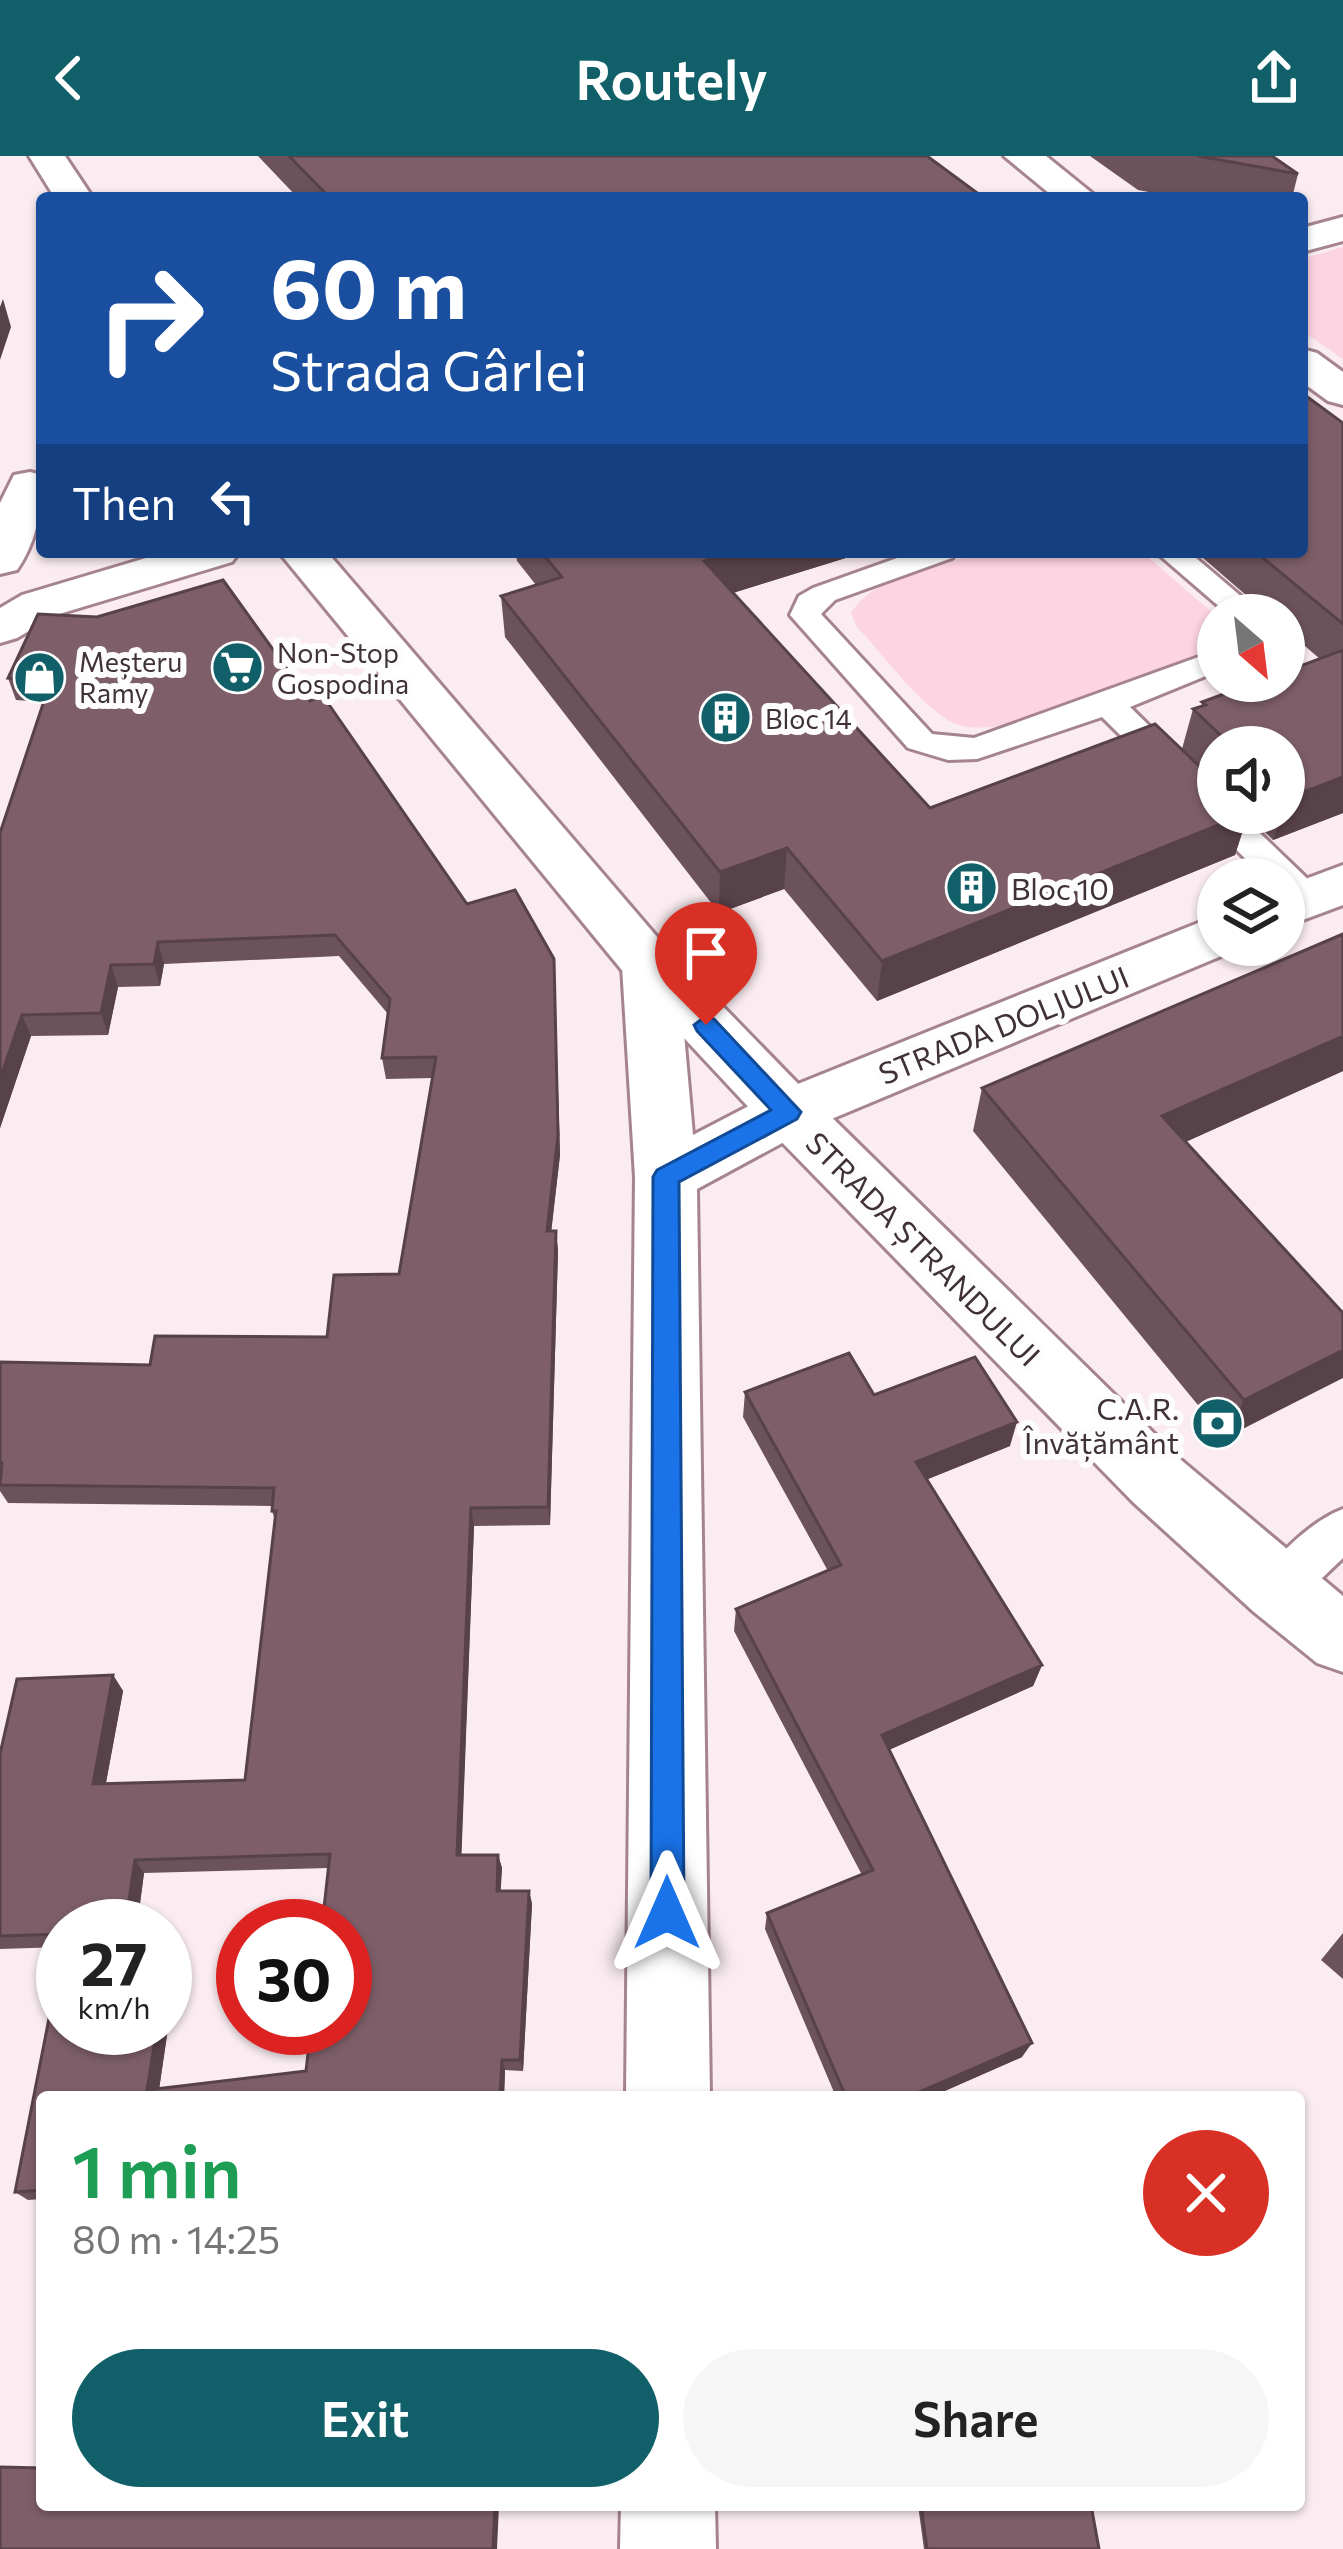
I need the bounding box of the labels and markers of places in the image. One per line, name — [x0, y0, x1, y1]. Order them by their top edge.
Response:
place label: Non-Stop Gospodina — [277, 636, 409, 700]
supermarket icon: Non-Stop Gospodina — [210, 640, 266, 696]
place label: Meșteru Ramy — [79, 645, 182, 709]
shop icon: Meșteru Ramy — [12, 649, 68, 705]
building icon: Bloc 14 — [698, 690, 754, 746]
place label: Bloc 14 — [765, 702, 852, 735]
building icon: Bloc 10 — [944, 859, 1000, 915]
place label: Bloc 10 — [1011, 869, 1109, 906]
pin — [655, 902, 757, 1025]
place label: C.A.R. Învățământ — [1022, 1389, 1179, 1462]
bank icon: C.A.R. Învățământ — [1190, 1396, 1246, 1452]

